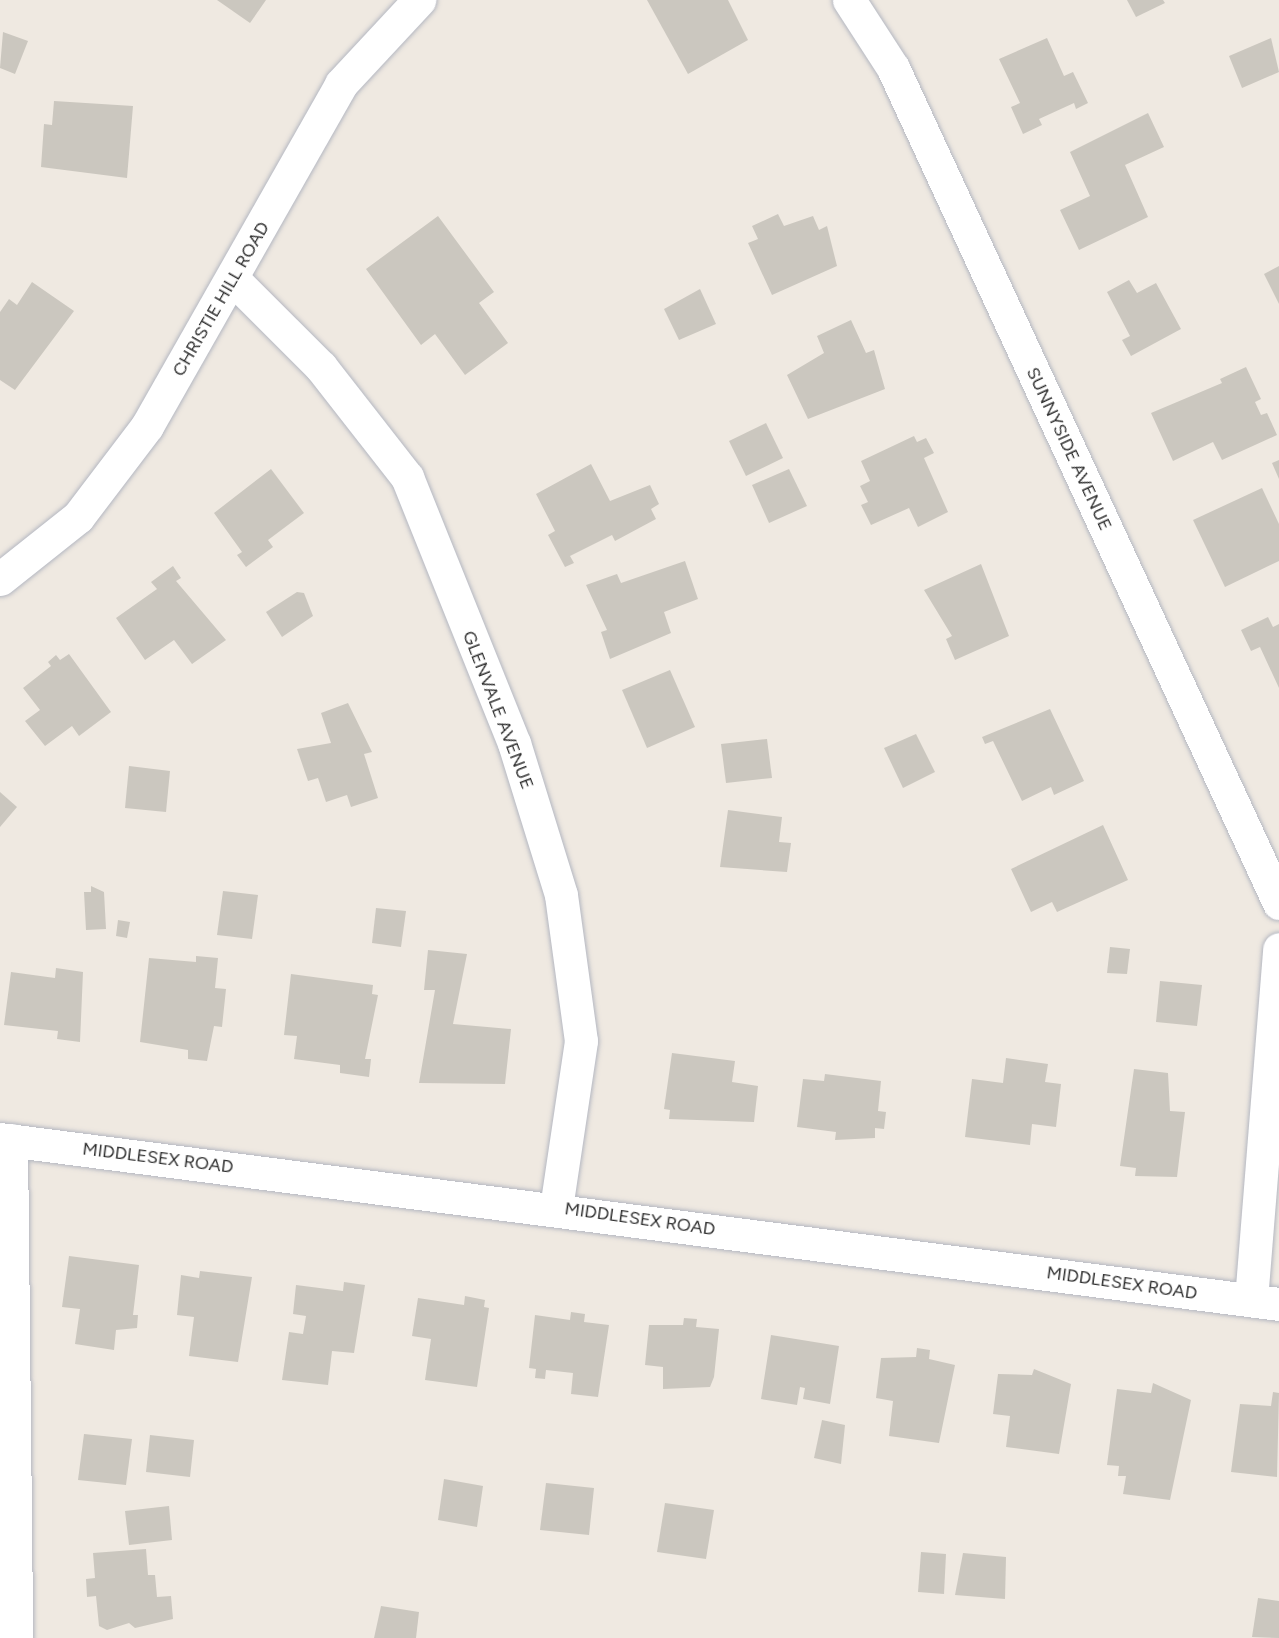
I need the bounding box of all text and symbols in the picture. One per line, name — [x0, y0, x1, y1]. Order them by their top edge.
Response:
street label: CHRISTIE HILL ROAD — [168, 218, 274, 380]
street label: SUNNYSIDE AVENUE — [1022, 364, 1116, 534]
street label: GLENVALE AVENUE — [458, 628, 538, 792]
street label: MIDDLESEX ROAD — [81, 1138, 235, 1178]
street label: MIDDLESEX ROAD — [563, 1198, 717, 1240]
street label: MIDDLESEX ROAD — [1045, 1262, 1199, 1304]

